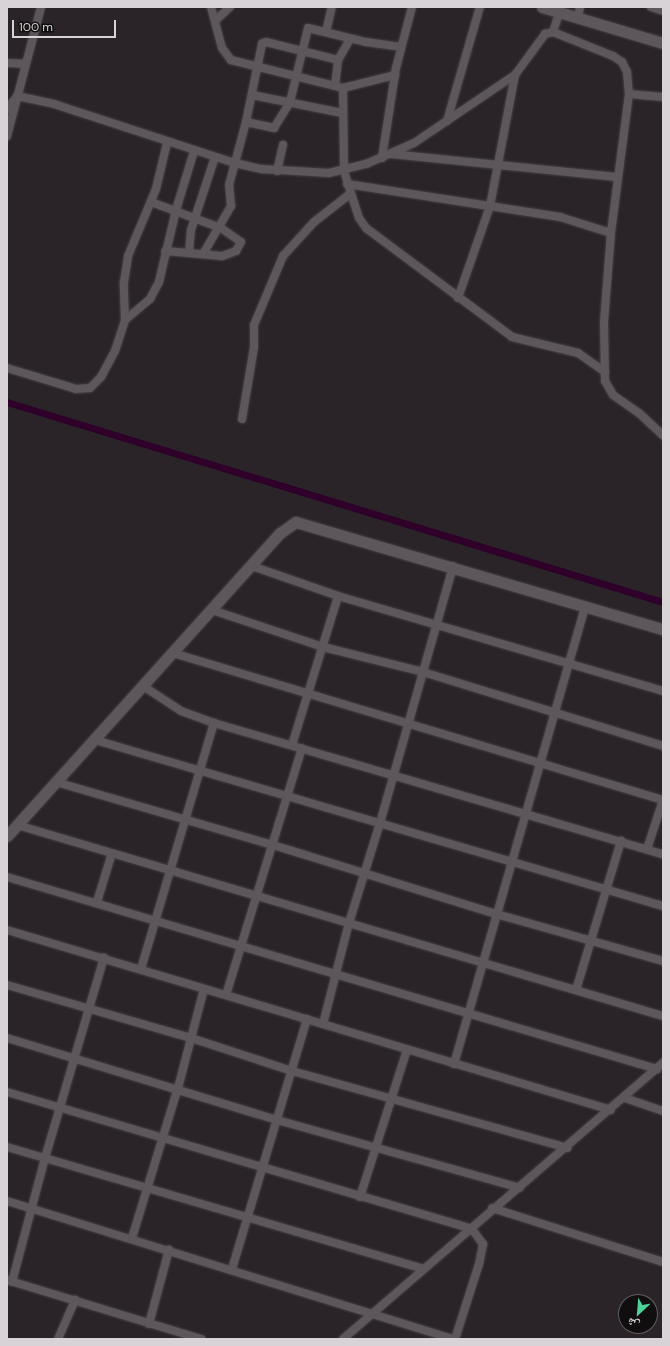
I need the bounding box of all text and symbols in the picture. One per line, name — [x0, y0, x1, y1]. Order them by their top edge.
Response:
scale bar — [14, 12, 118, 38]
text: 100 m — [19, 19, 53, 35]
north arrow — [618, 1294, 658, 1334]
text: ش — [625, 1315, 641, 1333]

